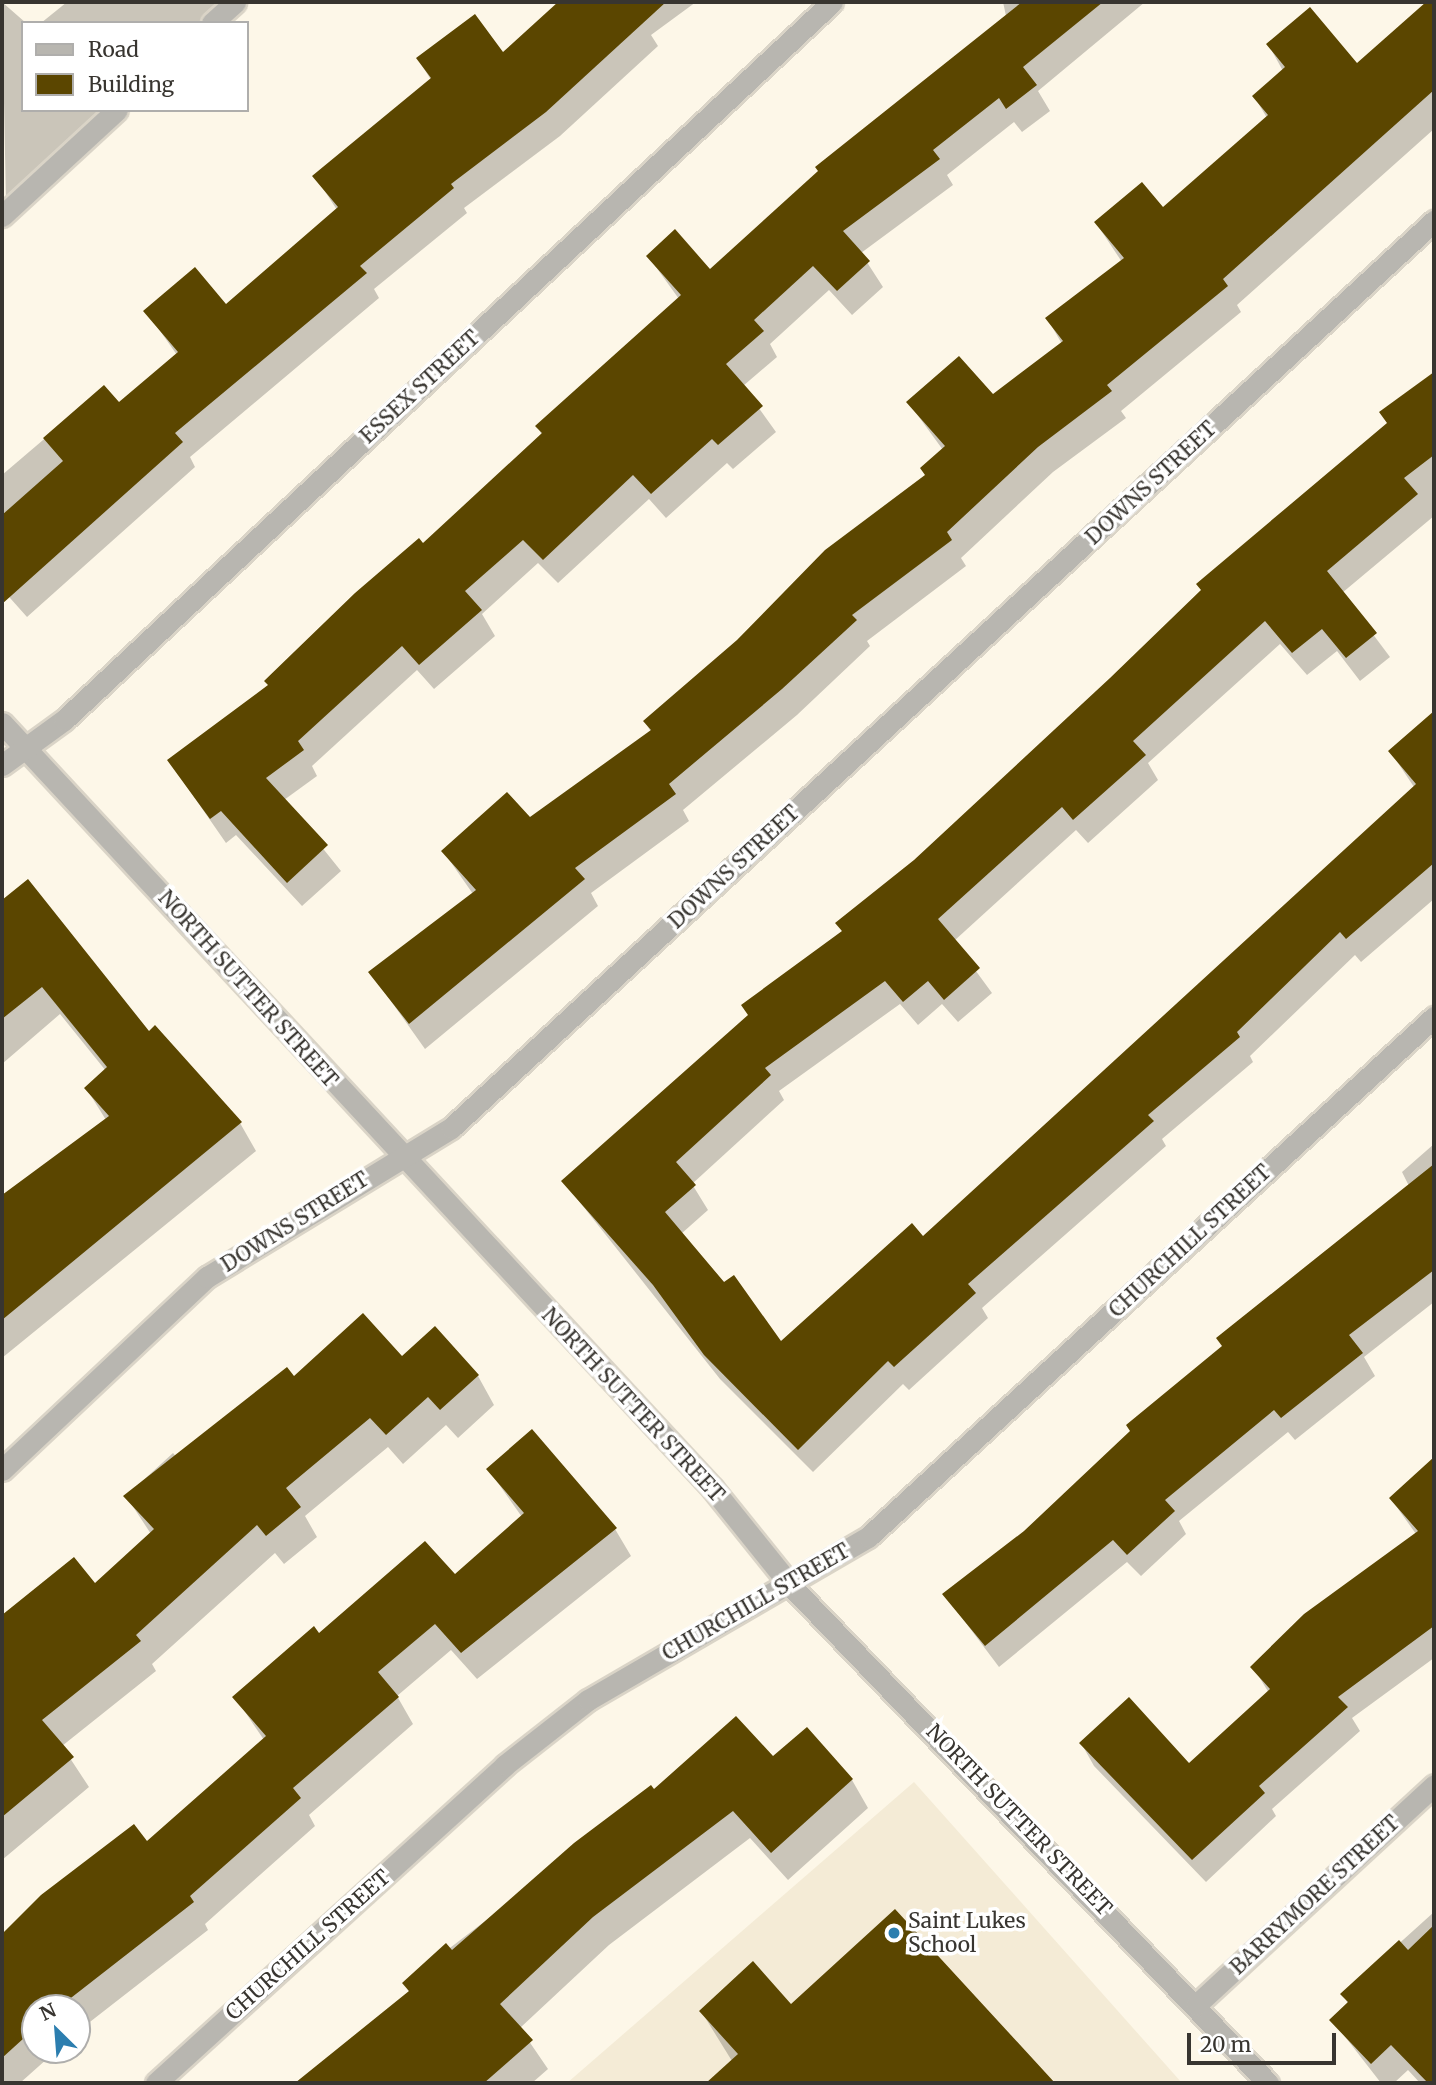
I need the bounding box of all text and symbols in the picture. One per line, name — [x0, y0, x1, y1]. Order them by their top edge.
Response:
legend — [21, 21, 248, 112]
text: Road — [88, 36, 139, 63]
text: Building — [88, 71, 174, 98]
street label: ESSEX STREET — [355, 325, 485, 449]
street label: DOWNS STREET — [1081, 416, 1221, 550]
street label: DOWNS STREET — [664, 800, 804, 934]
street label: NORTH SUTTER STREET — [153, 885, 343, 1093]
street label: CHURCHILL STREET — [1104, 1159, 1276, 1323]
street label: DOWNS STREET — [217, 1167, 373, 1277]
street label: NORTH SUTTER STREET — [536, 1303, 730, 1507]
street label: CHURCHILL STREET — [658, 1538, 854, 1666]
street label: NORTH SUTTER STREET — [921, 1719, 1117, 1921]
street label: BARRYMORE STREET — [1225, 1810, 1405, 1980]
street label: CHURCHILL STREET — [221, 1865, 395, 2025]
place label: Saint Lukes School — [908, 1908, 1026, 1958]
marker: Saint Lukes School — [886, 1925, 902, 1941]
north arrow — [21, 1994, 91, 2064]
text: N — [36, 1998, 60, 2026]
scale bar — [1191, 2018, 1340, 2062]
text: 20 m — [1200, 2031, 1251, 2058]

